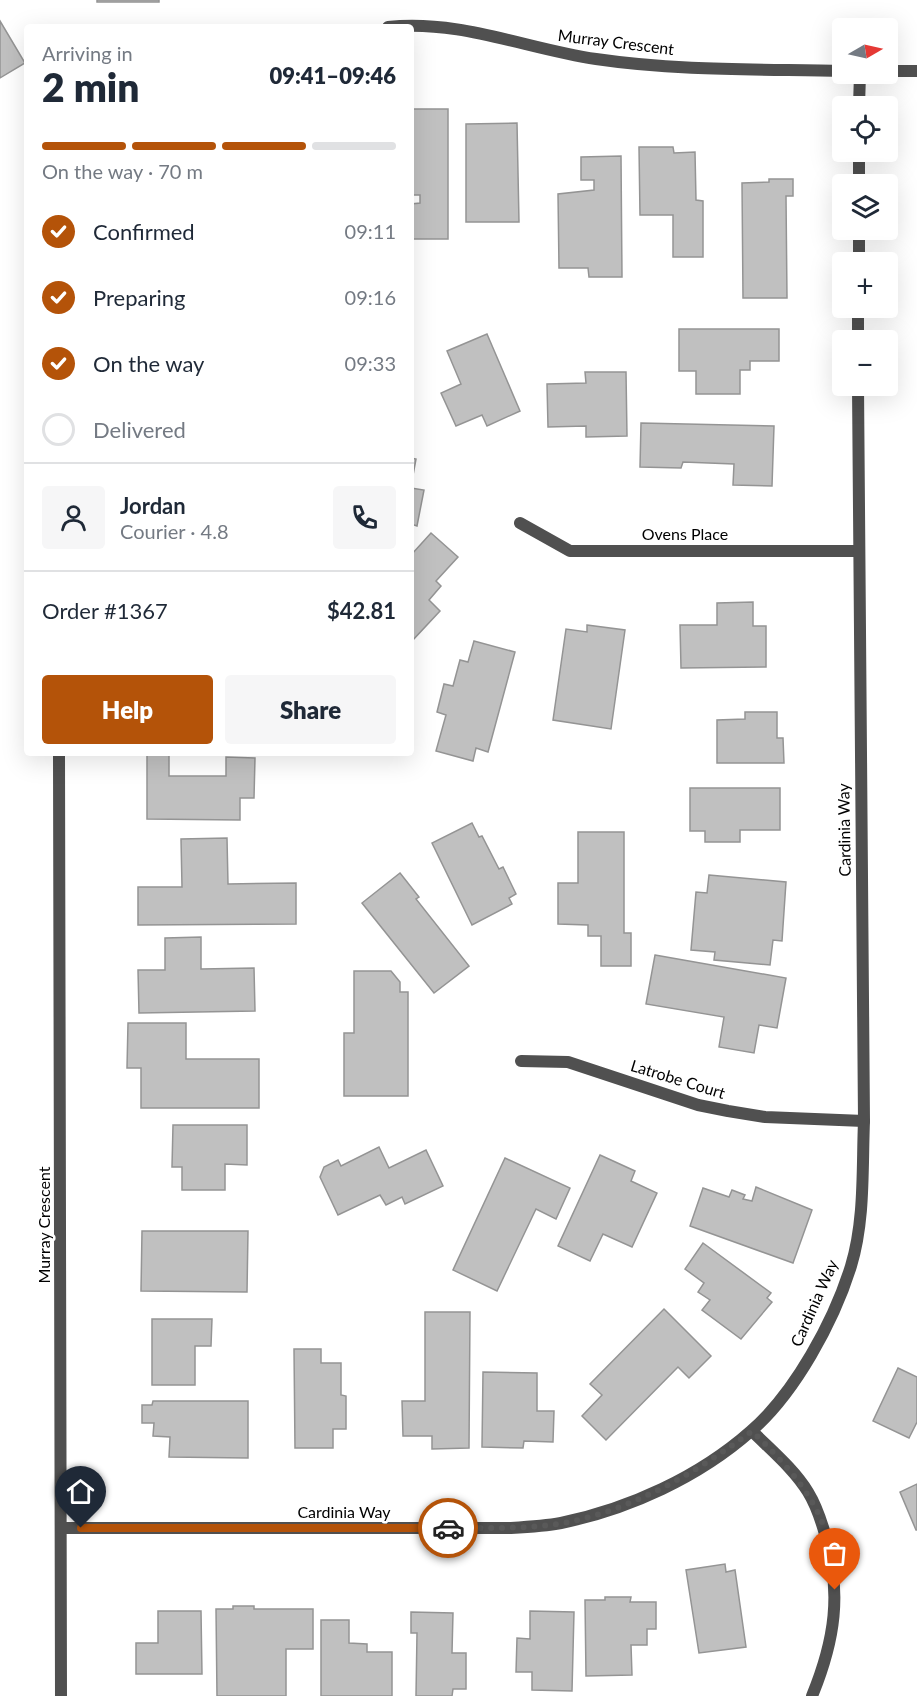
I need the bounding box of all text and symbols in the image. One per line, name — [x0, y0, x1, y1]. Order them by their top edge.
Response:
north arrow — [832, 18, 898, 84]
map controls — [832, 18, 898, 396]
street label: Murray Crescent — [557, 25, 675, 58]
text: Arriving in — [42, 41, 133, 65]
text: 09:41–09:46 — [270, 62, 396, 89]
text: 2 min — [42, 64, 139, 110]
button: locate — [832, 96, 898, 162]
text: On the way · 70 m — [42, 159, 203, 183]
button: layers — [832, 174, 898, 240]
icon: check — [42, 215, 75, 248]
text: Confirmed — [93, 218, 195, 245]
text: 09:11 — [345, 219, 396, 243]
button: + — [832, 252, 898, 318]
icon: check — [42, 281, 75, 314]
text: Preparing — [93, 284, 185, 311]
text: 09:16 — [345, 285, 396, 309]
button: − — [832, 330, 898, 396]
icon: check — [42, 347, 75, 380]
text: On the way — [93, 350, 204, 377]
text: 09:33 — [345, 351, 396, 375]
text: Delivered — [93, 416, 186, 443]
button: person — [42, 486, 105, 549]
button: phone — [333, 486, 396, 549]
text: Jordan — [120, 492, 186, 519]
text: Courier · 4.8 — [120, 519, 229, 543]
street label: Ovens Place — [642, 524, 728, 543]
text: Order #1367 — [42, 597, 168, 624]
text: $42.81 — [327, 597, 396, 624]
button: Help — [42, 675, 213, 744]
button: Share — [225, 675, 396, 744]
street label: Cardinia Way — [833, 782, 854, 877]
street label: Latrobe Court — [629, 1055, 728, 1102]
street label: Murray Crescent — [34, 1166, 53, 1283]
street label: Cardinia Way — [786, 1256, 841, 1349]
pin — [55, 1466, 106, 1528]
icon: home — [64, 1475, 97, 1508]
courier — [418, 1498, 478, 1558]
street label: Cardinia Way — [297, 1502, 391, 1521]
icon: car — [432, 1512, 465, 1545]
pin — [809, 1528, 860, 1590]
icon: bag — [818, 1537, 851, 1570]

